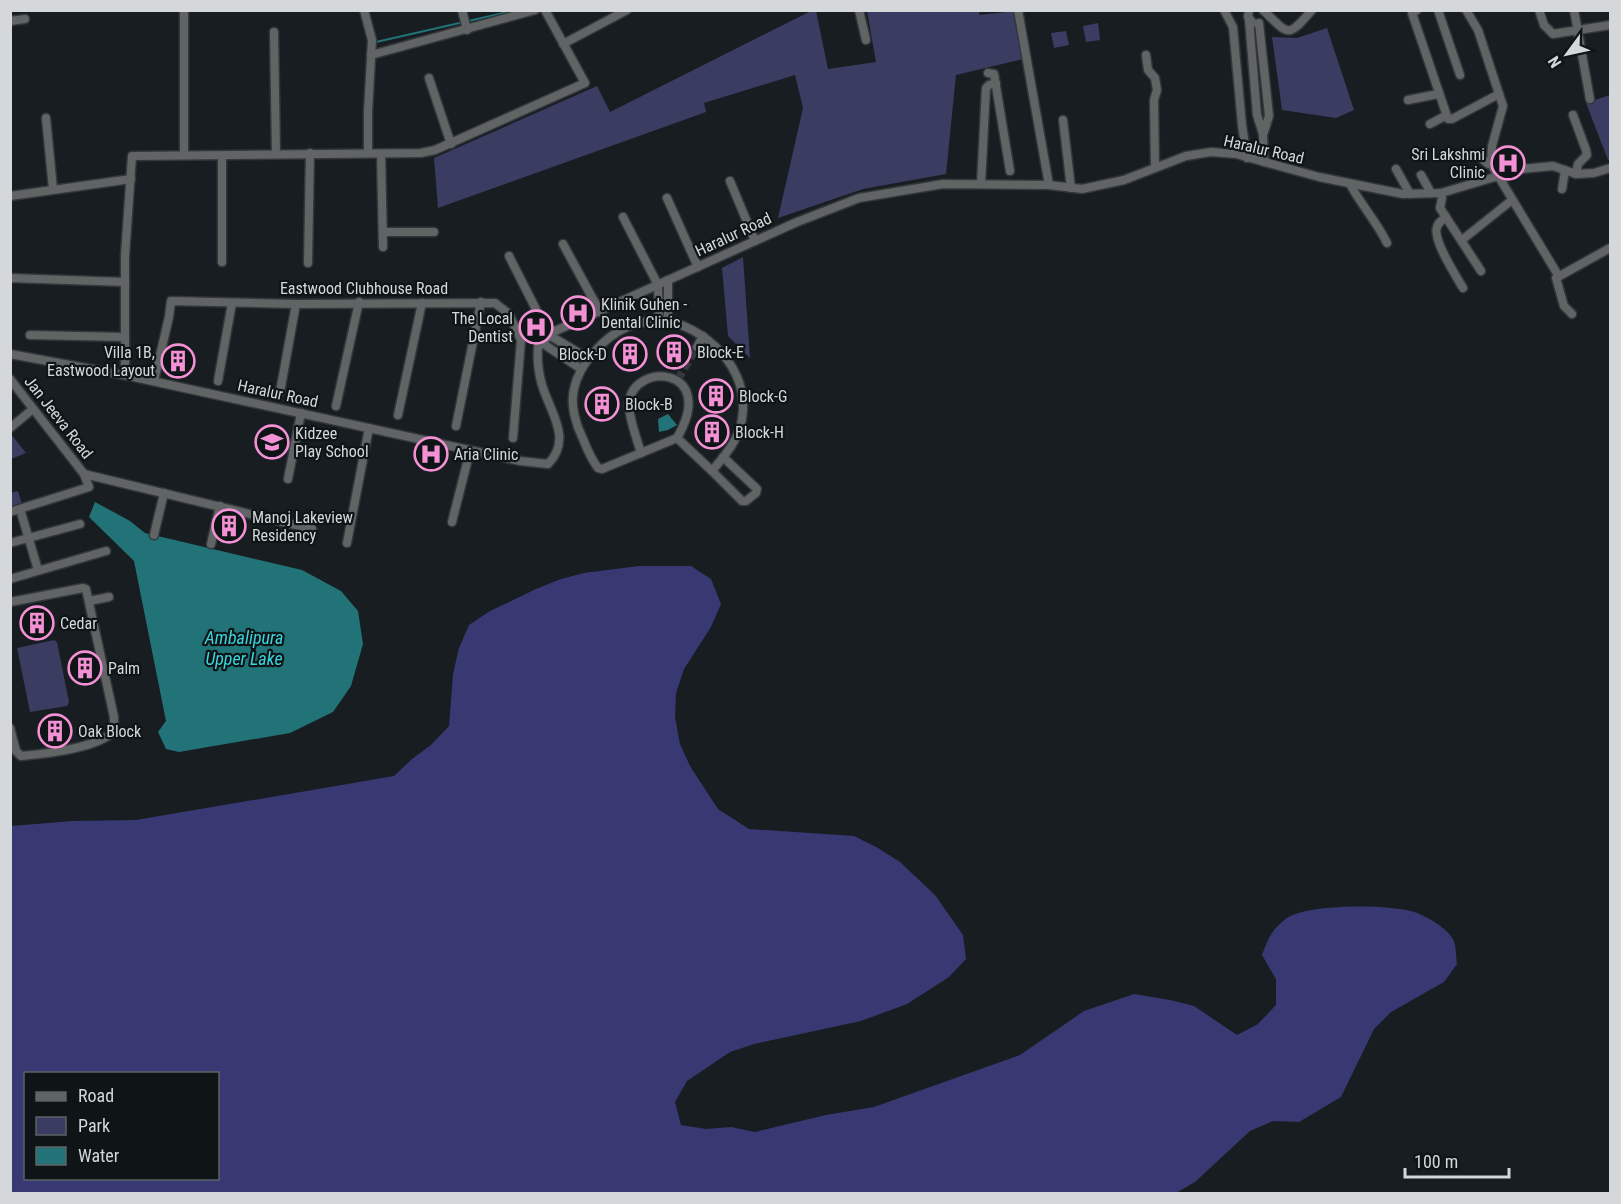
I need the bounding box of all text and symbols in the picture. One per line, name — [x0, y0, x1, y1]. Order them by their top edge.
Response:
north arrow — [1537, 24, 1597, 84]
text: N — [1544, 53, 1565, 71]
street label: Haralur Road — [1222, 131, 1306, 168]
place label: Sri Lakshmi Clinic — [1411, 145, 1485, 182]
hospital icon: Sri Lakshmi Clinic — [1490, 145, 1526, 181]
street label: Haralur Road — [692, 209, 774, 260]
street label: Eastwood Clubhouse Road — [280, 279, 448, 298]
hospital icon: Klinik Guhen - Dental Clinic — [560, 295, 596, 331]
place label: Klinik Guhen - Dental Clinic — [601, 295, 687, 332]
place label: The Local Dentist — [451, 309, 513, 346]
hospital icon: The Local Dentist — [518, 309, 554, 345]
building icon: Block-E — [656, 334, 692, 370]
building icon: Block-D — [612, 336, 648, 372]
place label: Villa 1B, Eastwood Layout — [47, 343, 155, 380]
building icon: Villa 1B, Eastwood Layout — [160, 343, 196, 379]
place label: Block-E — [697, 343, 744, 362]
place label: Block-D — [559, 345, 607, 364]
street label: Jan Jeeva Road — [20, 372, 97, 462]
street label: Haralur Road — [236, 376, 320, 411]
building icon: Block-G — [698, 378, 734, 414]
building icon: Block-B — [584, 386, 620, 422]
place label: Block-G — [739, 387, 787, 406]
place label: Block-B — [625, 395, 673, 414]
building icon: Block-H — [694, 414, 730, 450]
place label: Block-H — [735, 423, 784, 442]
school or university icon: Kidzee Play School — [254, 424, 290, 460]
place label: Kidzee Play School — [295, 424, 369, 461]
hospital icon: Aria Clinic — [413, 436, 449, 472]
place label: Aria Clinic — [454, 445, 518, 464]
building icon: Manoj Lakeview Residency — [211, 508, 247, 544]
place label: Manoj Lakeview Residency — [252, 508, 353, 545]
building icon: Cedar — [19, 605, 55, 641]
place label: Cedar — [60, 614, 97, 633]
water label: Ambalipura Upper Lake — [204, 627, 283, 669]
building icon: Palm — [67, 650, 103, 686]
place label: Palm — [108, 659, 140, 678]
building icon: Oak Block — [37, 713, 73, 749]
place label: Oak Block — [78, 722, 142, 741]
legend — [24, 1072, 219, 1180]
text: Road — [78, 1085, 114, 1106]
text: Park — [78, 1115, 110, 1136]
scale bar — [1405, 1141, 1508, 1179]
text: Water — [78, 1145, 120, 1166]
text: 100 m — [1414, 1151, 1458, 1172]

